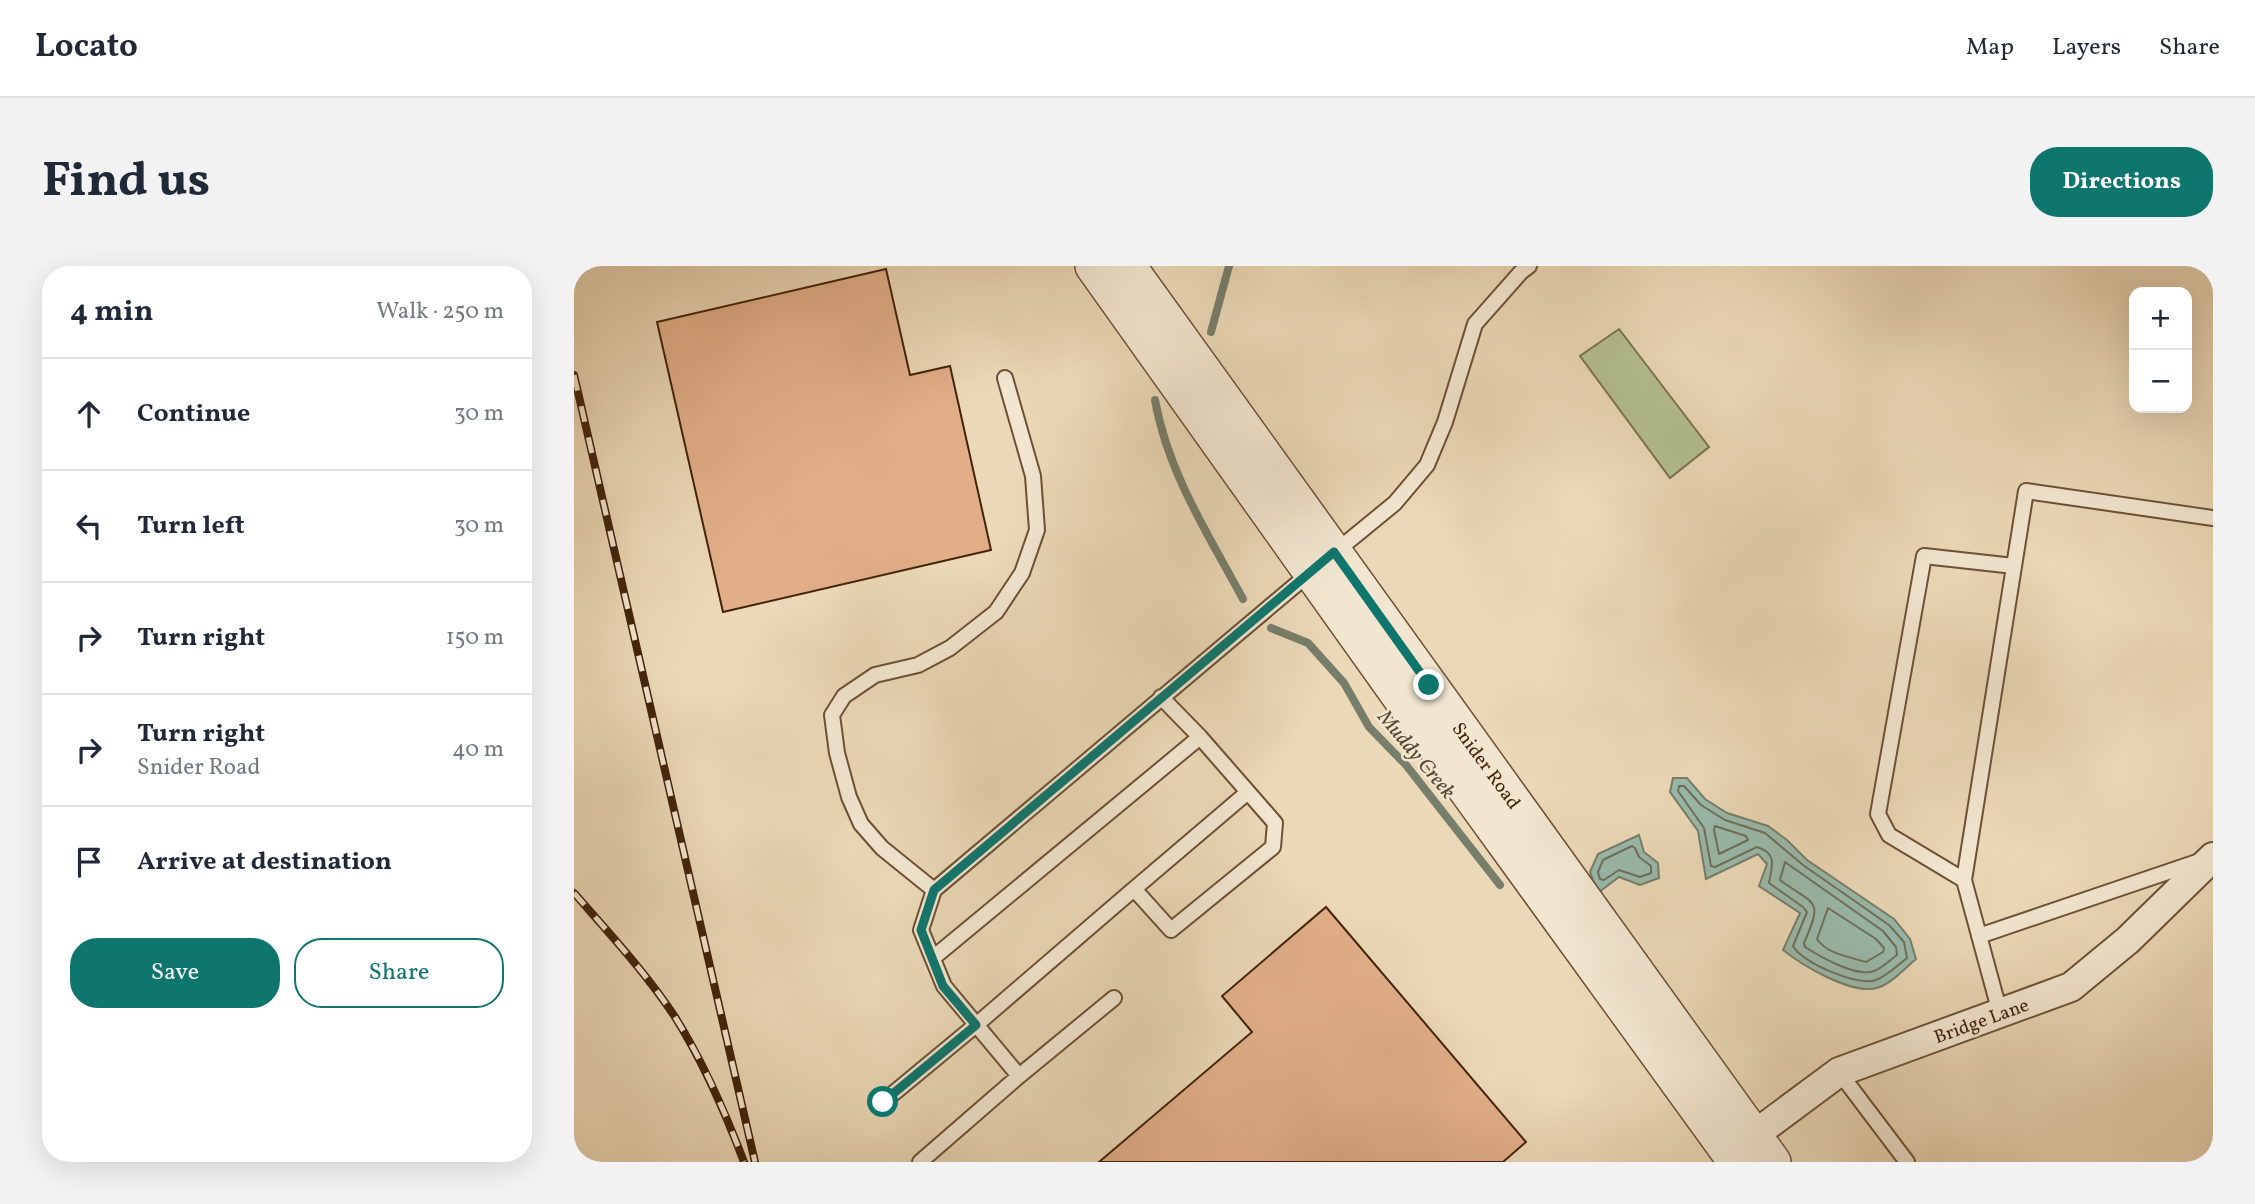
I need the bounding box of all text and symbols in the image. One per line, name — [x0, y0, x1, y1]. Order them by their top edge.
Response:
text: Locato — [35, 25, 138, 71]
text: Map — [1966, 31, 2014, 65]
text: Layers — [2052, 31, 2121, 65]
text: Share — [2159, 31, 2220, 65]
button: Directions — [2030, 147, 2213, 217]
text: Find us — [42, 148, 210, 217]
map controls — [2129, 287, 2192, 413]
button: + — [2129, 287, 2192, 350]
text: 4 min — [70, 291, 154, 333]
text: Walk · 250 m — [376, 296, 504, 328]
button: − — [2129, 350, 2192, 413]
icon: ahead — [70, 395, 108, 433]
text: Continue — [137, 396, 250, 432]
text: 30 m — [454, 398, 504, 430]
icon: left — [70, 507, 108, 545]
text: Turn left — [137, 508, 245, 544]
text: 30 m — [454, 510, 504, 542]
icon: right — [70, 619, 108, 657]
text: Turn right — [137, 620, 265, 656]
text: 150 m — [446, 622, 504, 654]
route end — [1413, 669, 1444, 700]
water label: Muddy Creek — [1369, 704, 1462, 806]
text: Turn right — [137, 716, 265, 752]
street label: Snider Road — [1445, 717, 1526, 815]
icon: right — [70, 731, 108, 769]
text: 40 m — [452, 734, 504, 766]
text: Snider Road — [137, 752, 260, 784]
icon: arrive — [70, 843, 108, 881]
text: Arrive at destination — [137, 844, 392, 880]
button: Save — [70, 938, 280, 1008]
button: Share — [294, 938, 504, 1008]
street label: Bridge Lane — [1931, 993, 2033, 1051]
route start — [867, 1086, 898, 1117]

